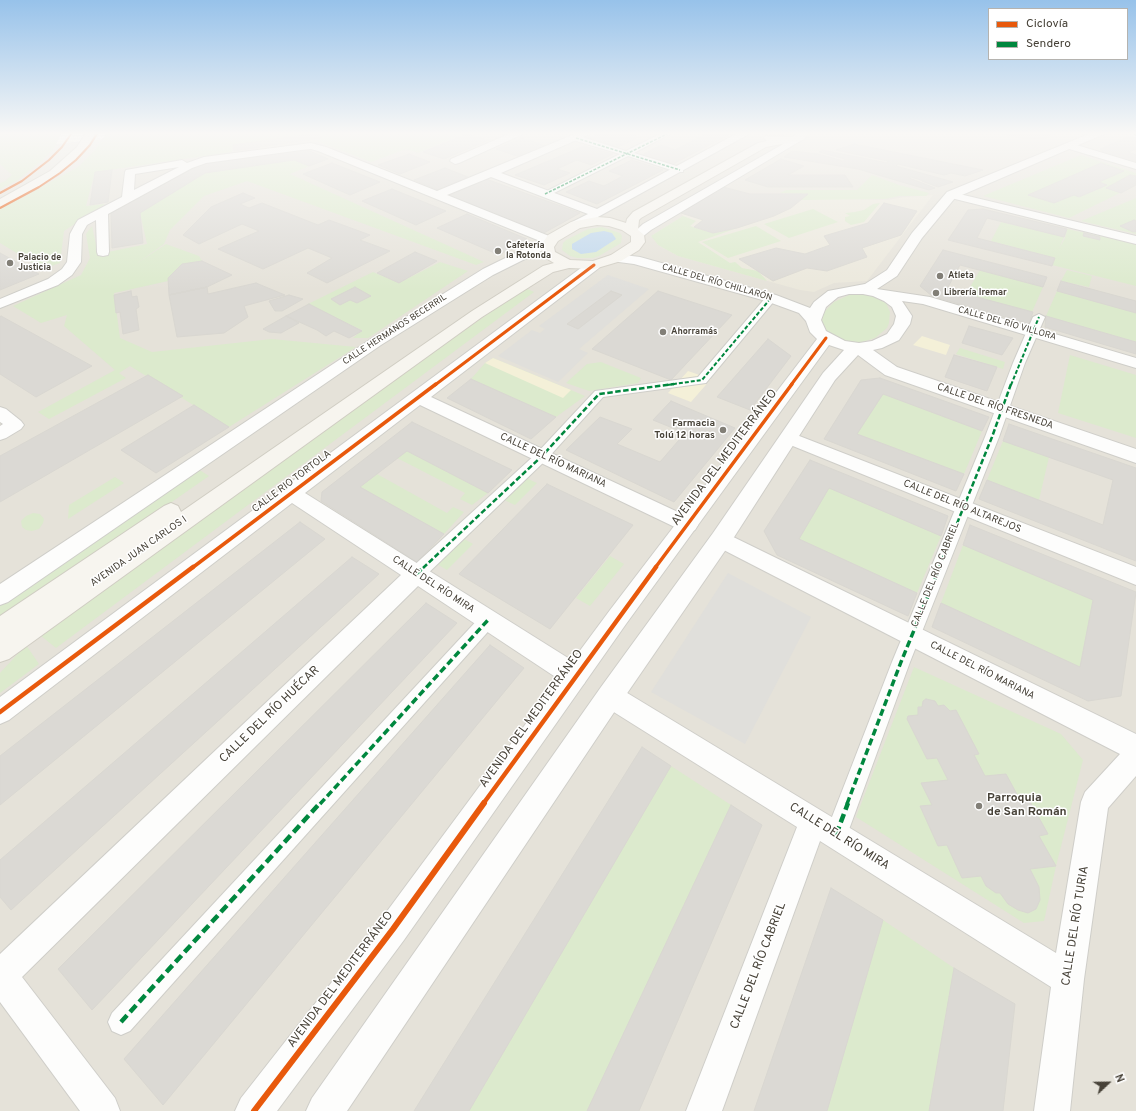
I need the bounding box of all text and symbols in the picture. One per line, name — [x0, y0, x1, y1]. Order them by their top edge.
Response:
legend — [988, 8, 1128, 60]
text: Ciclovía — [1026, 16, 1068, 32]
text: Sendero — [1026, 36, 1071, 52]
place label: Cafetería la Rotonda — [506, 241, 551, 262]
marker: Cafetería la Rotonda — [493, 246, 503, 256]
place label: Palacio de Justicia — [18, 253, 61, 274]
marker: Palacio de Justicia — [5, 258, 15, 268]
street label: CALLE DEL RÍO CHILLARÓN — [661, 262, 773, 304]
marker: Atleta — [935, 271, 945, 281]
place label: Atleta — [948, 271, 974, 281]
marker: Librería Iremar — [931, 288, 941, 298]
place label: Librería Iremar — [944, 288, 1007, 298]
street label: CALLE HERMANOS BECERRIL — [341, 292, 449, 368]
street label: CALLE DEL RÍO VILLORA — [957, 305, 1057, 343]
marker: Ahorramás — [658, 327, 668, 337]
place label: Ahorramás — [671, 327, 718, 337]
street label: CALLE DEL RÍO FRESNEDA — [935, 381, 1055, 433]
street label: AVENIDA DEL MEDITERRÁNEO — [669, 387, 781, 529]
place label: Farmacia Tolú 12 horas — [654, 418, 715, 442]
marker: Farmacia Tolú 12 horas — [718, 425, 728, 435]
street label: CALLE DEL RÍO MARIANA — [498, 431, 608, 491]
street label: CALLE RIO TORTOLA — [250, 448, 334, 516]
street label: CALLE DEL RÍO ALTAREJOS — [901, 478, 1023, 536]
street label: AVENIDA JUAN CARLOS I — [88, 514, 190, 590]
street label: CALLE DEL RÍO CABRIEL — [909, 521, 963, 629]
street label: CALLE DEL RÍO MIRA — [389, 554, 477, 616]
street label: CALLE DEL RÍO MARIANA — [928, 639, 1036, 703]
street label: AVENIDA DEL MEDITERRÁNEO — [477, 647, 587, 791]
street label: CALLE DEL RÍO HUÉCAR — [217, 663, 323, 767]
place label: Parroquia de San Román — [987, 792, 1067, 820]
street label: CALLE DEL RÍO MIRA — [786, 800, 892, 874]
marker: Parroquia de San Román — [974, 801, 984, 811]
street label: CALLE DEL RÍO TURIA — [1059, 865, 1093, 987]
street label: CALLE DEL RÍO CABRIEL — [728, 900, 790, 1032]
street label: AVENIDA DEL MEDITERRÁNEO — [285, 909, 397, 1051]
north arrow — [1088, 1063, 1128, 1103]
text: N — [1111, 1072, 1127, 1085]

